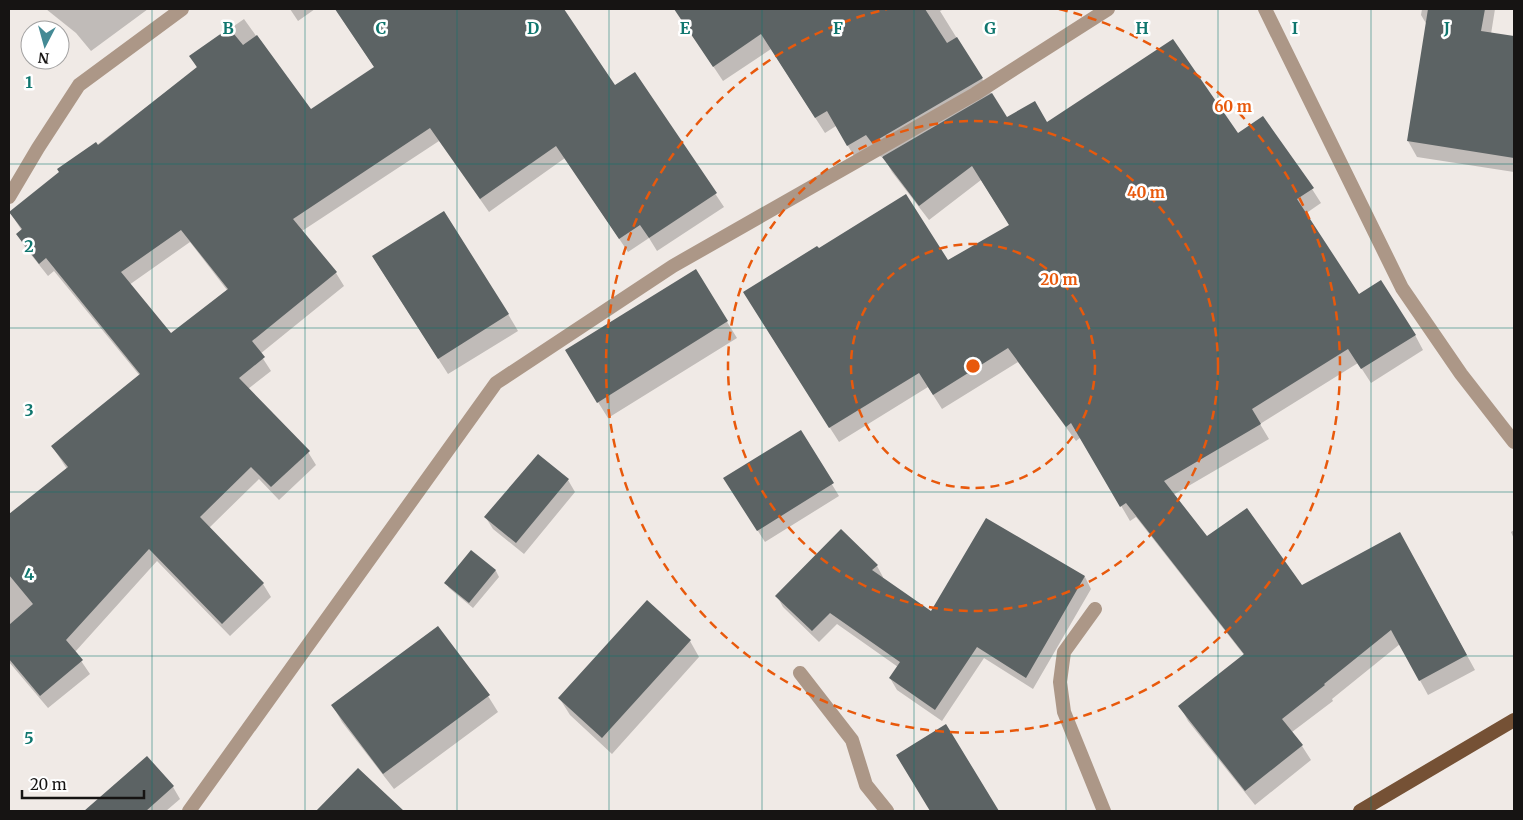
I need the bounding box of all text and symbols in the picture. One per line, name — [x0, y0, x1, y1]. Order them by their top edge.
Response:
text: B — [222, 18, 234, 38]
text: C — [376, 18, 386, 38]
text: D — [527, 18, 539, 38]
text: E — [680, 18, 691, 38]
text: F — [833, 18, 843, 38]
text: G — [984, 18, 996, 38]
text: H — [1135, 18, 1149, 38]
text: I — [1292, 18, 1298, 38]
text: J — [1443, 18, 1450, 38]
north arrow — [20, 20, 70, 70]
text: N — [37, 48, 50, 67]
text: 1 — [25, 72, 33, 92]
text: 60 m — [1214, 97, 1252, 116]
text: 40 m — [1127, 183, 1165, 202]
text: 2 — [24, 236, 34, 256]
text: 20 m — [1040, 270, 1078, 289]
centre of rings — [964, 357, 982, 375]
text: 3 — [24, 400, 34, 420]
text: 4 — [24, 564, 34, 584]
text: 5 — [24, 728, 34, 748]
scale bar — [22, 768, 145, 800]
text: 20 m — [30, 775, 67, 794]

